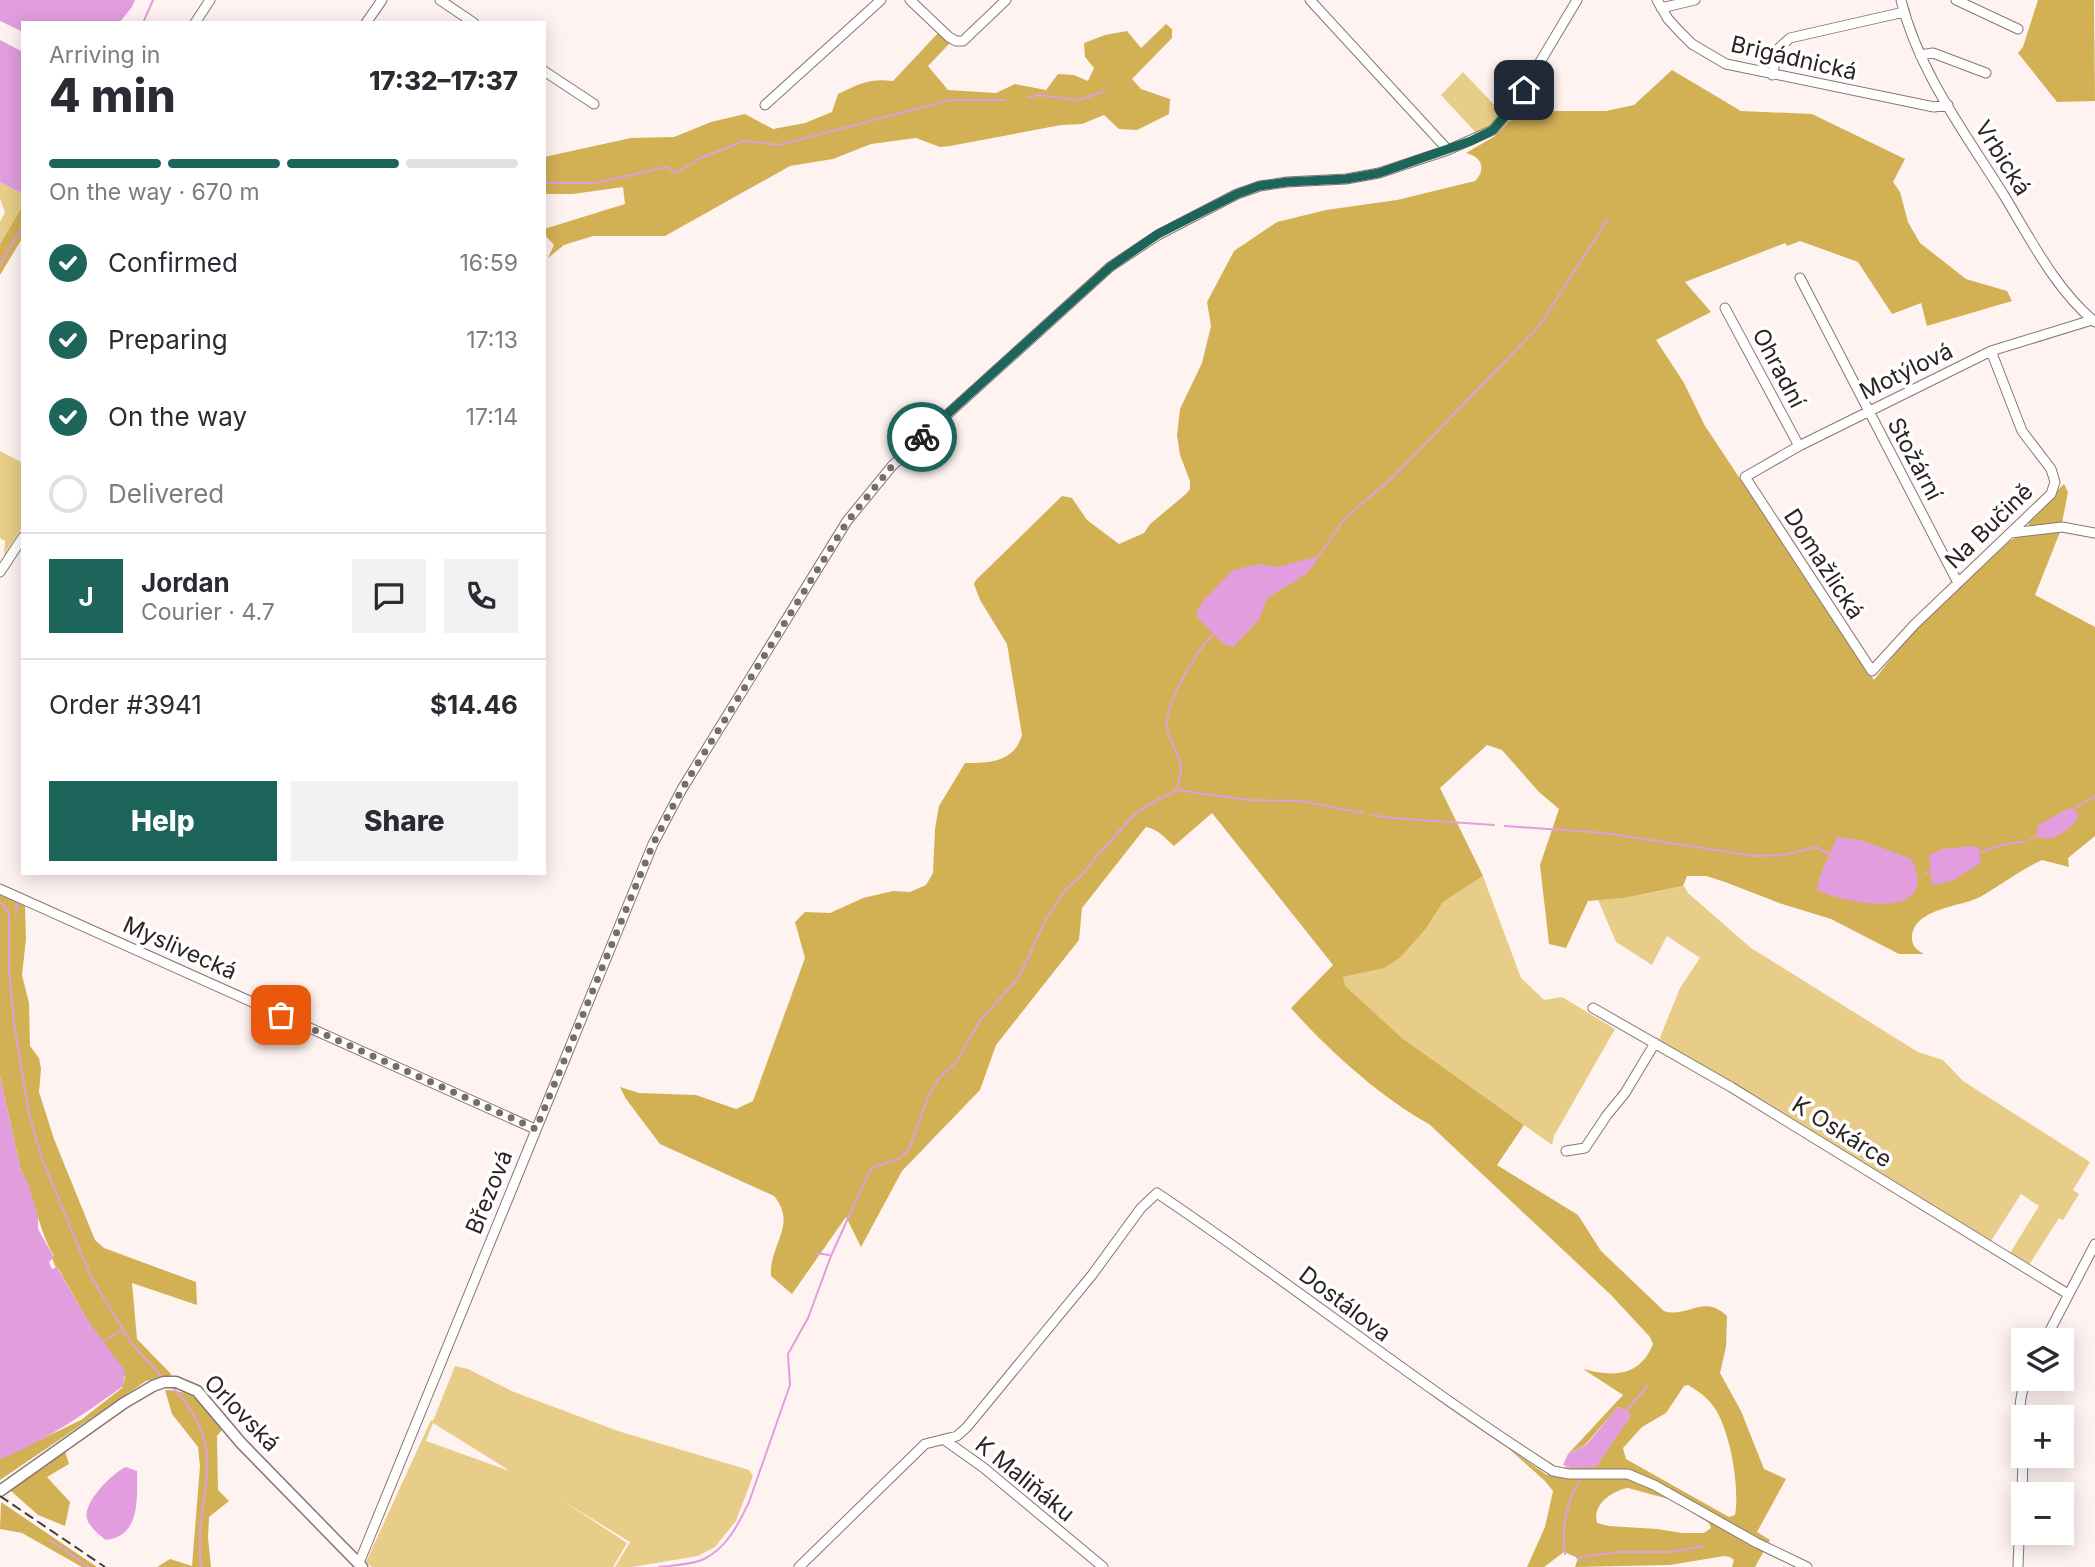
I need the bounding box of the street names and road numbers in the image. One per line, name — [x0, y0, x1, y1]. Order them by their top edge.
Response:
street label: Brigádnická — [1728, 30, 1860, 86]
street label: Vrbická — [1969, 115, 2037, 201]
street label: Ohradní — [1746, 323, 1812, 413]
street label: Motýlová — [1855, 336, 1957, 406]
street label: Stožární — [1882, 413, 1949, 505]
street label: Na Bučině — [1939, 477, 2039, 575]
street label: Domažlická — [1778, 504, 1870, 624]
street label: Myslivecká — [119, 910, 241, 986]
street label: K Oskárce — [1787, 1090, 1897, 1174]
street label: Březová — [460, 1146, 518, 1238]
street label: Dostálova — [1294, 1260, 1396, 1348]
street label: Orlovská — [199, 1369, 285, 1457]
street label: K Maliňáku — [970, 1431, 1080, 1527]

